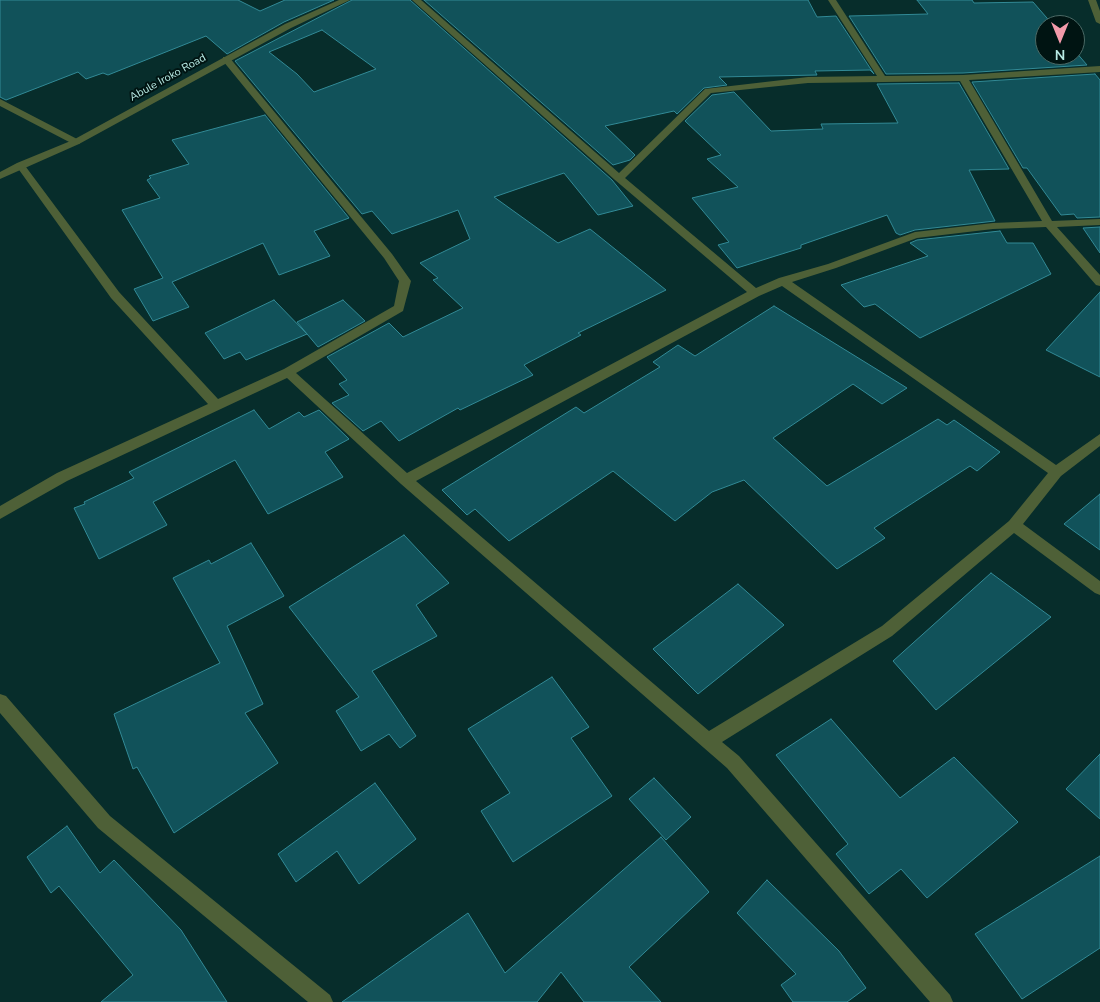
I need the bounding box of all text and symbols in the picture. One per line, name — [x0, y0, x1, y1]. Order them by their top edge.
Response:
north arrow — [1035, 15, 1085, 65]
text: N — [1055, 45, 1065, 64]
street label: Abule Iroko Road — [128, 52, 208, 104]

